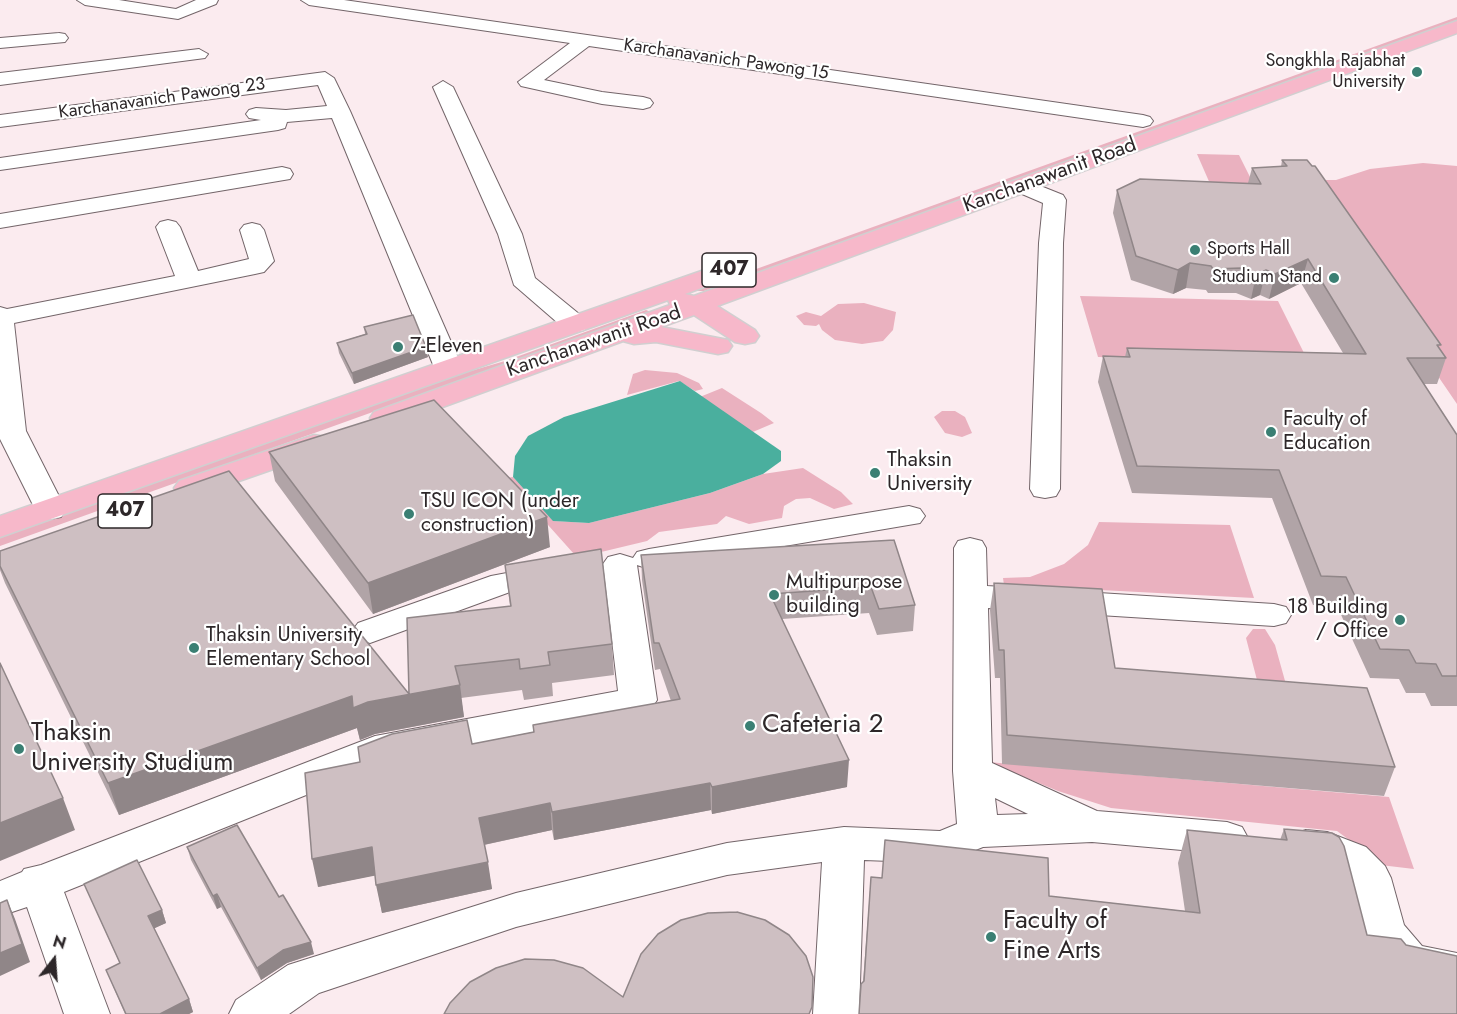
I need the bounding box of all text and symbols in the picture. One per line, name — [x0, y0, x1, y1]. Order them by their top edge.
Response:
street label: Karchanavanich Pawong 15 — [622, 35, 830, 85]
place label: Songkhla Rajabhat University — [1265, 51, 1405, 94]
marker: Songkhla Rajabhat University — [1410, 65, 1424, 79]
street label: Karchanavanich Pawong 23 — [57, 74, 267, 124]
street label: Kanchanawanit Road — [960, 133, 1140, 219]
place label: Sports Hall — [1207, 239, 1290, 261]
marker: Sports Hall — [1188, 243, 1202, 257]
road number: 407 — [702, 253, 756, 287]
place label: Studium Stand — [1212, 267, 1322, 289]
marker: Studium Stand — [1327, 271, 1341, 285]
street label: Kanchanawanit Road — [504, 300, 684, 384]
place label: 7-Eleven — [410, 334, 483, 360]
marker: 7-Eleven — [391, 340, 405, 354]
place label: Faculty of Education — [1283, 407, 1371, 457]
marker: Faculty of Education — [1264, 425, 1278, 439]
place label: Thaksin University — [887, 448, 972, 498]
marker: Thaksin University — [868, 466, 882, 480]
place label: TSU ICON (under construction) — [421, 489, 579, 539]
road number: 407 — [98, 494, 152, 528]
marker: TSU ICON (under construction) — [402, 507, 416, 521]
place label: Multipurpose building — [786, 570, 902, 620]
marker: Multipurpose building — [767, 588, 781, 602]
place label: 18 Building / Office — [1287, 595, 1388, 645]
marker: 18 Building / Office — [1393, 613, 1407, 627]
place label: Thaksin University Elementary School — [206, 623, 370, 673]
marker: Thaksin University Elementary School — [187, 641, 201, 655]
place label: Cafeteria 2 — [762, 710, 884, 742]
place label: Thaksin University Studium — [31, 718, 233, 780]
marker: Cafeteria 2 — [743, 719, 757, 733]
marker: Thaksin University Studium — [12, 742, 26, 756]
place label: Faculty of Fine Arts — [1003, 906, 1107, 968]
text: N — [50, 929, 69, 955]
north arrow — [24, 930, 84, 990]
marker: Faculty of Fine Arts — [984, 930, 998, 944]

